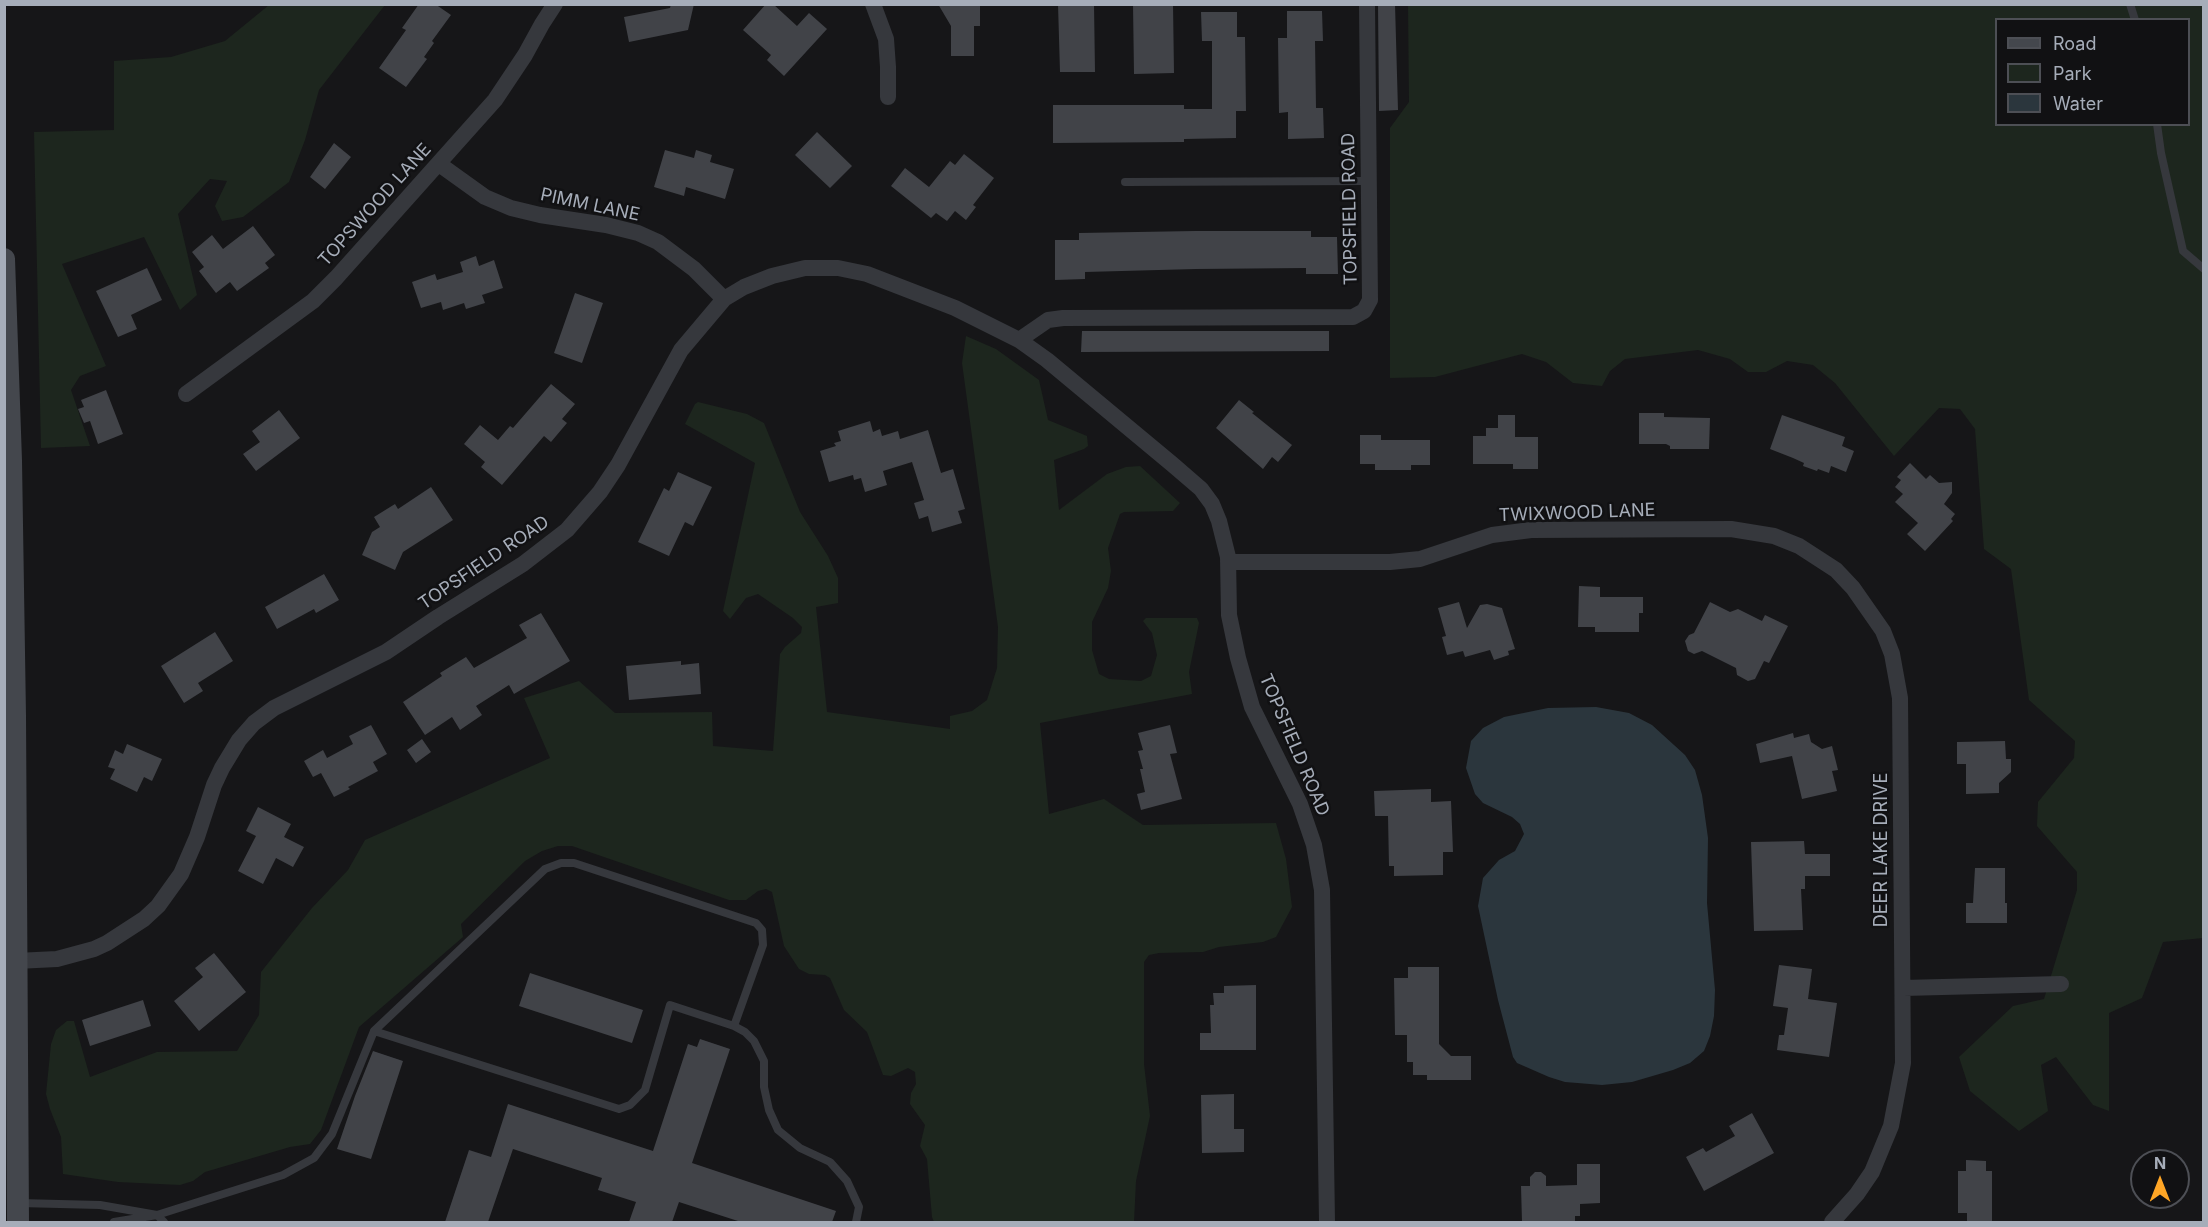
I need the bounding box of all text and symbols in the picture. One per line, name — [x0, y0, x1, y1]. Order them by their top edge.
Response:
legend — [1995, 18, 2190, 126]
text: Road — [2053, 33, 2096, 54]
text: Park — [2053, 63, 2092, 84]
text: Water — [2053, 93, 2103, 114]
street label: TOPSFIELD ROAD — [1338, 133, 1362, 285]
street label: TOPSWOOD LANE — [314, 139, 436, 271]
street label: PIMM LANE — [538, 184, 642, 226]
street label: TWIXWOOD LANE — [1498, 499, 1656, 527]
street label: TOPSFIELD ROAD — [415, 511, 553, 615]
street label: TOPSFIELD ROAD — [1254, 671, 1334, 819]
street label: DEER LAKE DRIVE — [1871, 773, 1893, 927]
north arrow — [2130, 1149, 2190, 1209]
text: N — [2154, 1153, 2166, 1173]

